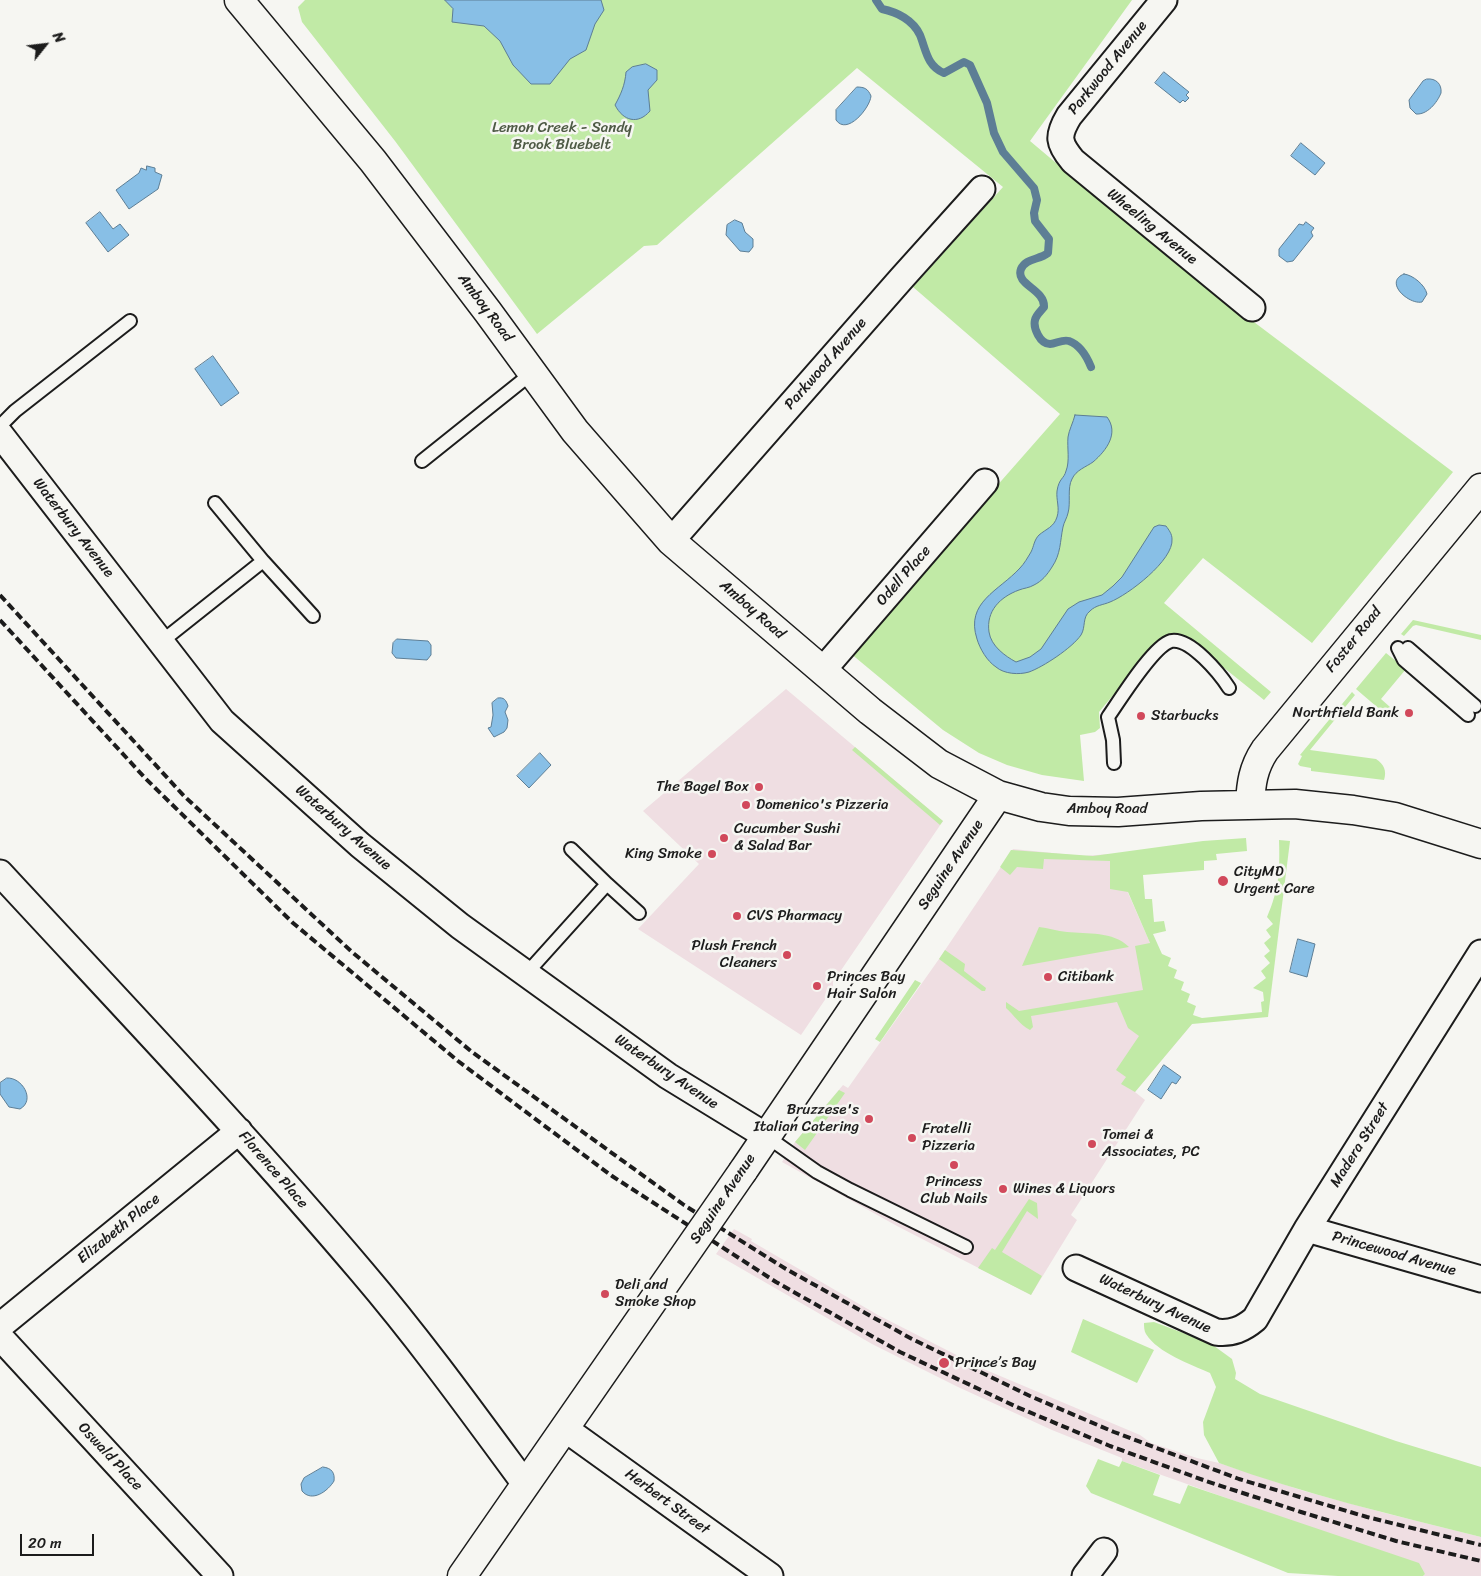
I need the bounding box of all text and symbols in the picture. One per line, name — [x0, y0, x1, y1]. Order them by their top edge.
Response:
street label: Parkwood Avenue — [1065, 17, 1151, 119]
north arrow — [20, 20, 70, 70]
text: N — [45, 27, 72, 48]
park label: Lemon Creek - Sandy Brook Bluebelt — [492, 119, 632, 154]
street label: Wheeling Avenue — [1103, 185, 1201, 269]
street label: Amboy Road — [454, 270, 516, 346]
street label: Parkwood Avenue — [781, 314, 871, 414]
street label: Waterbury Avenue — [29, 475, 117, 581]
street label: Odell Place — [873, 542, 935, 610]
street label: Amboy Road — [716, 577, 788, 643]
street label: Foster Road — [1322, 604, 1386, 676]
place label: Northfield Bank — [1292, 704, 1399, 722]
place label: Starbucks — [1151, 707, 1218, 725]
marker: Northfield Bank — [1403, 707, 1415, 719]
marker: Starbucks — [1135, 710, 1147, 722]
place label: The Bagel Box — [656, 778, 749, 796]
street label: Waterbury Avenue — [291, 781, 395, 875]
marker: The Bagel Box — [753, 781, 765, 793]
place label: Domenico's Pizzeria — [756, 796, 889, 814]
marker: Domenico's Pizzeria — [740, 799, 752, 811]
street label: Amboy Road — [1067, 800, 1147, 818]
street label: Seguine Avenue — [914, 817, 988, 913]
place label: Cucumber Sushi & Salad Bar — [734, 820, 840, 855]
marker: Cucumber Sushi & Salad Bar — [718, 832, 730, 844]
place label: King Smoke — [625, 845, 702, 863]
marker: King Smoke — [706, 848, 718, 860]
place label: CityMD Urgent Care — [1234, 863, 1315, 898]
marker: CityMD Urgent Care — [1216, 874, 1230, 888]
place label: CVS Pharmacy — [747, 907, 842, 925]
marker: CVS Pharmacy — [731, 910, 743, 922]
place label: Plush French Cleaners — [691, 937, 777, 972]
marker: Plush French Cleaners — [781, 949, 793, 961]
place label: Princes Bay Hair Salon — [827, 968, 905, 1003]
place label: Citibank — [1058, 968, 1114, 986]
marker: Citibank — [1042, 971, 1054, 983]
marker: Princes Bay Hair Salon — [811, 980, 823, 992]
street label: Waterbury Avenue — [611, 1031, 721, 1113]
street label: Madera Street — [1327, 1099, 1393, 1191]
place label: Bruzzese's Italian Catering — [754, 1101, 859, 1136]
marker: Bruzzese's Italian Catering — [863, 1113, 875, 1125]
place label: Fratelli Pizzeria — [922, 1120, 975, 1155]
place label: Tomei & Associates, PC — [1102, 1126, 1200, 1161]
street label: Florence Place — [234, 1128, 312, 1212]
marker: Fratelli Pizzeria — [906, 1132, 918, 1144]
marker: Tomei & Associates, PC — [1086, 1138, 1098, 1150]
street label: Seguine Avenue — [686, 1151, 760, 1247]
marker: Princess Club Nails — [948, 1159, 960, 1171]
place label: Princess Club Nails — [921, 1173, 987, 1208]
place label: Wines & Liquors — [1013, 1180, 1115, 1198]
marker: Wines & Liquors — [997, 1183, 1009, 1195]
street label: Elizabeth Place — [74, 1190, 164, 1268]
street label: Princewood Avenue — [1330, 1228, 1458, 1280]
street label: Waterbury Avenue — [1096, 1270, 1214, 1338]
place label: Deli and Smoke Shop — [615, 1276, 696, 1311]
marker: Deli and Smoke Shop — [599, 1288, 611, 1300]
place label: Prince’s Bay — [955, 1354, 1036, 1372]
marker: Prince’s Bay — [937, 1356, 951, 1370]
street label: Oswald Place — [74, 1419, 146, 1495]
street label: Herbert Street — [621, 1465, 713, 1539]
scale bar — [22, 1524, 96, 1556]
text: 20 m — [28, 1530, 62, 1556]

